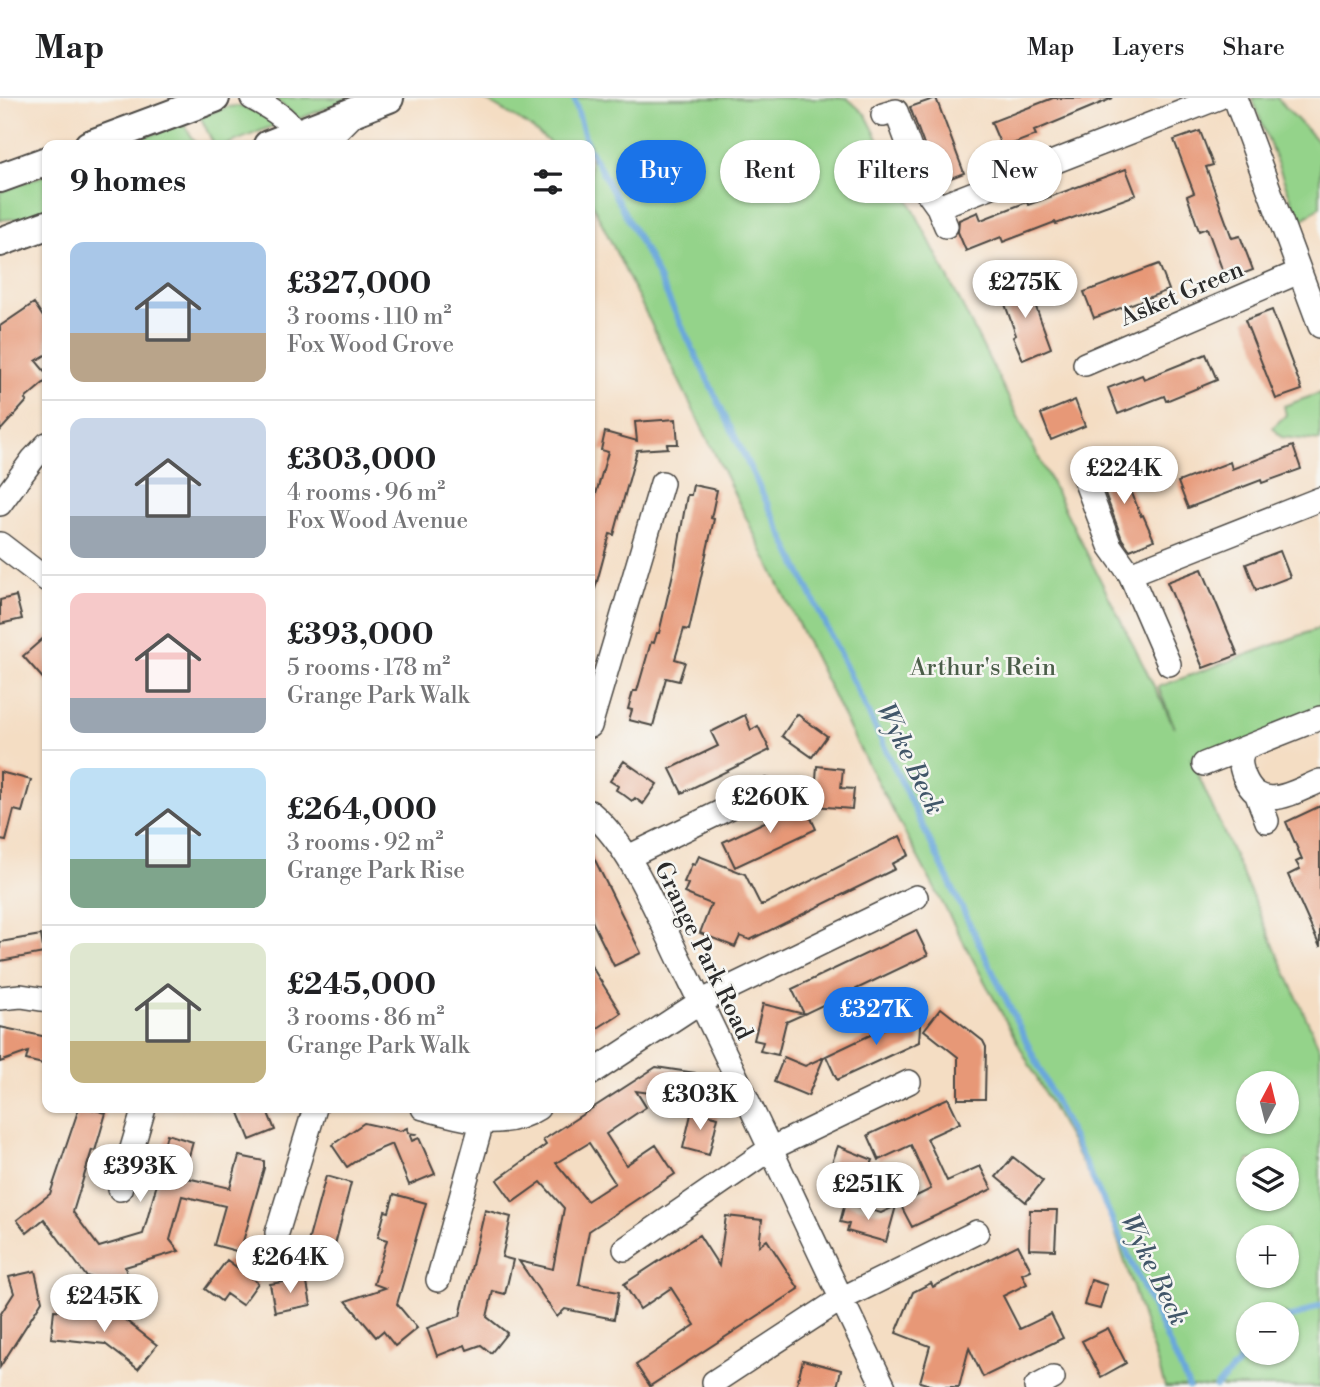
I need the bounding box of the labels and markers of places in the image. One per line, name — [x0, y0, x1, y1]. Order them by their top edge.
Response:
pin: £275K — [976, 260, 1074, 320]
pin: £224K — [1075, 446, 1173, 506]
pin: £260K — [721, 776, 819, 835]
pin: £327K — [827, 988, 925, 1047]
pin: £303K — [651, 1072, 749, 1132]
pin: £393K — [91, 1144, 189, 1204]
pin: £251K — [819, 1162, 917, 1222]
pin: £264K — [241, 1236, 339, 1295]
pin: £245K — [55, 1274, 153, 1334]

